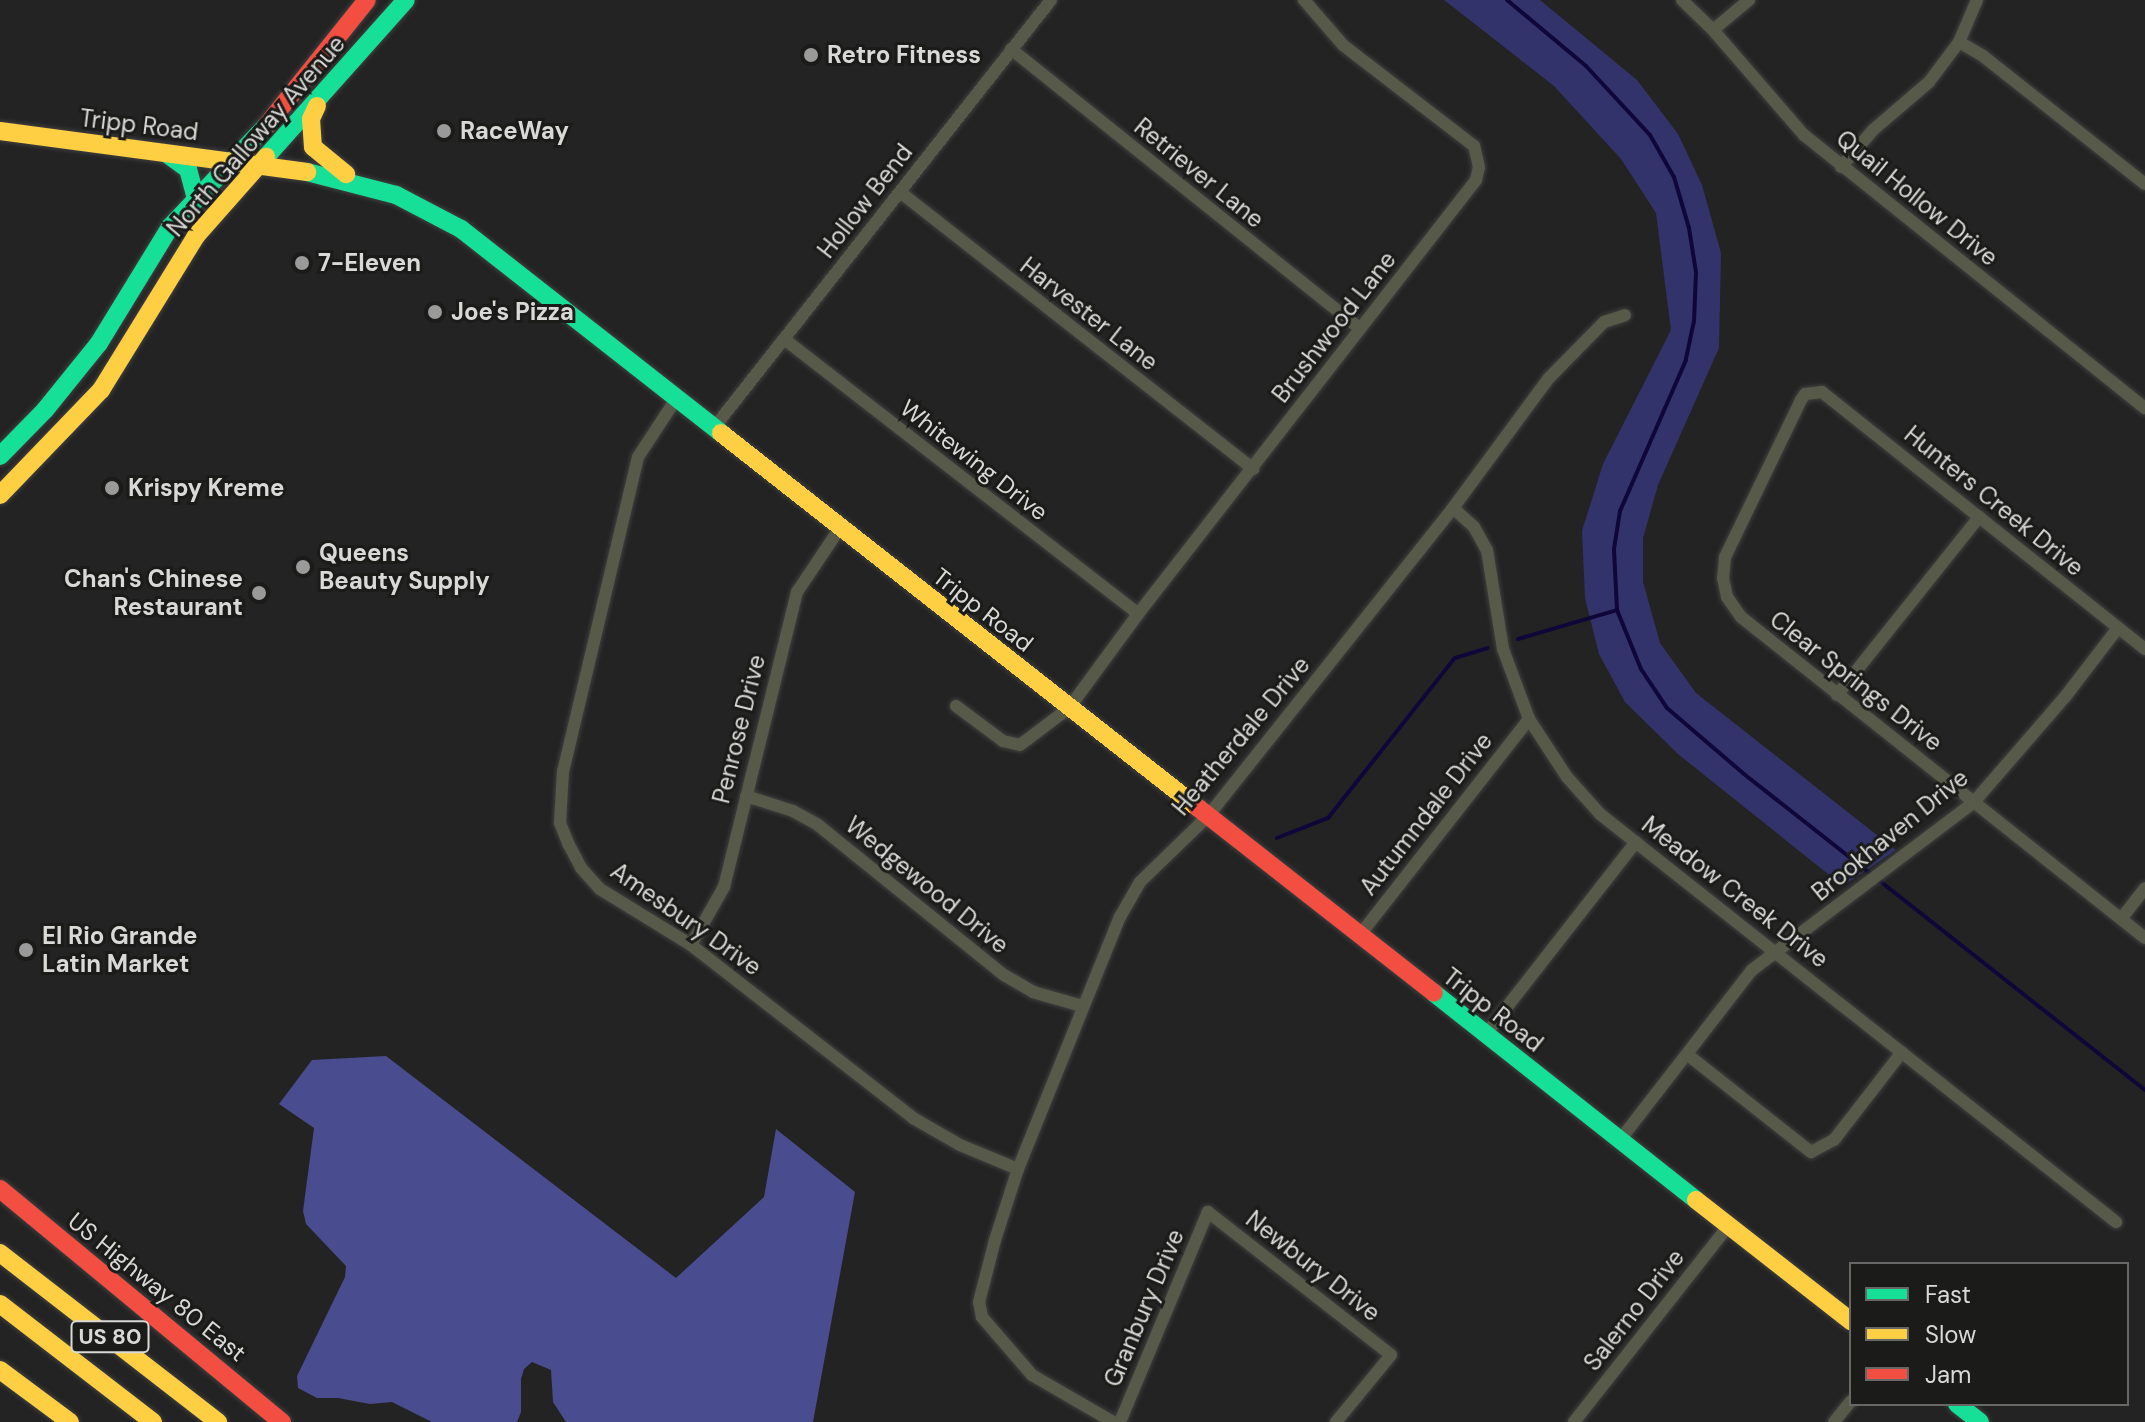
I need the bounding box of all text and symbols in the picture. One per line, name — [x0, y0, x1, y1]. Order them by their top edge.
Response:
street label: North Galloway Avenue — [161, 30, 351, 242]
place label: Retro Fitness — [827, 41, 981, 69]
marker: Retro Fitness — [802, 46, 820, 64]
street label: Tripp Road — [78, 103, 200, 147]
street label: Retriever Lane — [1129, 112, 1269, 234]
place label: RaceWay — [460, 117, 569, 145]
marker: RaceWay — [435, 122, 453, 140]
street label: Quail Hollow Drive — [1830, 124, 2004, 272]
street label: Hollow Bend — [812, 138, 918, 264]
street label: Brushwood Lane — [1266, 246, 1402, 408]
place label: 7-Eleven — [318, 249, 421, 277]
street label: Harvester Lane — [1015, 251, 1163, 377]
marker: 7-Eleven — [293, 254, 311, 272]
place label: Joe's Pizza — [451, 298, 574, 326]
marker: Joe's Pizza — [426, 303, 444, 321]
street label: Whitewing Drive — [894, 393, 1054, 527]
street label: Hunters Creek Drive — [1899, 420, 2089, 582]
place label: Krispy Kreme — [128, 474, 284, 502]
marker: Krispy Kreme — [103, 479, 121, 497]
place label: Queens Beauty Supply — [319, 539, 490, 595]
marker: Queens Beauty Supply — [294, 558, 312, 576]
street label: Tripp Road — [927, 562, 1039, 658]
place label: Chan's Chinese Restaurant — [64, 565, 243, 621]
marker: Chan's Chinese Restaurant — [250, 584, 268, 602]
street label: Clear Springs Drive — [1764, 605, 1948, 757]
street label: Heatherdale Drive — [1166, 651, 1316, 821]
street label: Penrose Drive — [707, 652, 771, 806]
street label: Autumndale Drive — [1354, 727, 1498, 901]
street label: Brookhaven Drive — [1806, 763, 1974, 907]
street label: Wedgewood Drive — [840, 810, 1014, 960]
street label: Meadow Creek Drive — [1636, 810, 1834, 974]
street label: Amesbury Drive — [605, 856, 767, 982]
place label: El Rio Grande Latin Market — [42, 922, 198, 978]
marker: El Rio Grande Latin Market — [17, 941, 35, 959]
street label: Tripp Road — [1437, 962, 1549, 1058]
street label: Newbury Drive — [1240, 1205, 1386, 1327]
street label: US Highway 80 East — [62, 1206, 252, 1368]
street label: Granbury Drive — [1098, 1225, 1190, 1391]
street label: Salerno Drive — [1578, 1244, 1690, 1376]
legend — [1849, 1262, 2129, 1406]
text: Fast — [1925, 1279, 1971, 1310]
road number: US 80 — [70, 1319, 150, 1355]
text: Slow — [1925, 1319, 1976, 1350]
text: Jam — [1925, 1359, 1971, 1390]

